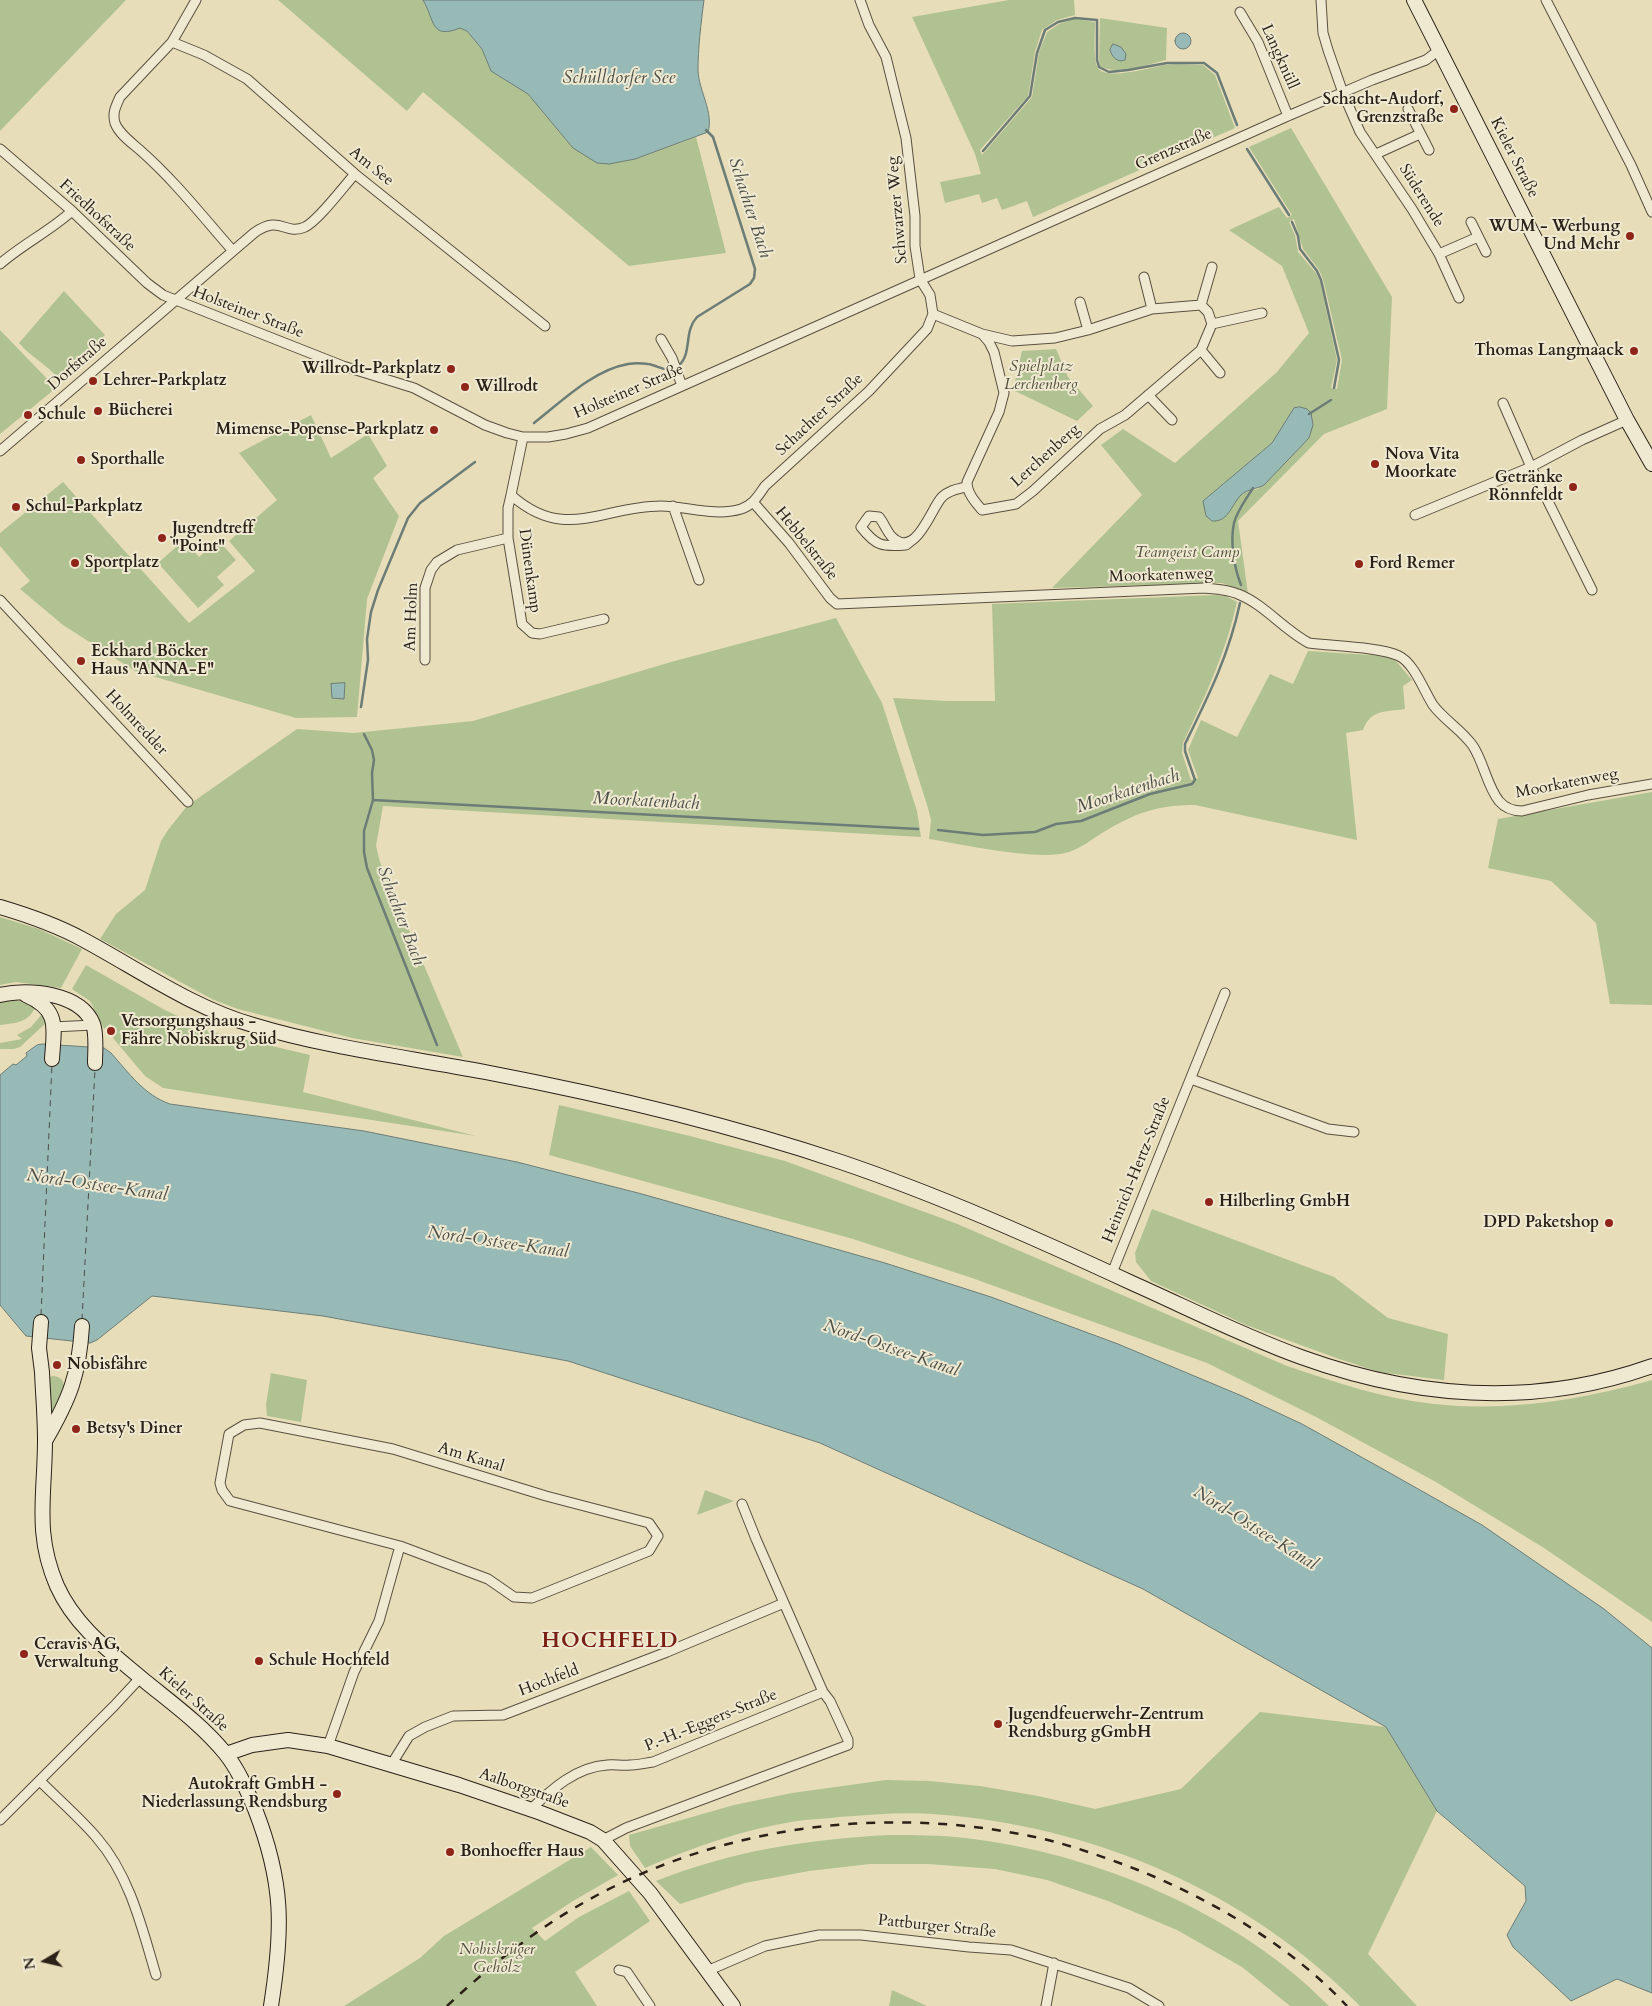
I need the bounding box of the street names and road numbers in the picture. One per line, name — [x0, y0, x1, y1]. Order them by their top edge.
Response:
street label: Langknüll — [1256, 21, 1302, 93]
street label: Kieler Straße — [1486, 115, 1542, 201]
street label: Grenzstraße — [1133, 125, 1215, 175]
street label: Am See — [345, 143, 397, 191]
street label: Schwarzer Weg — [884, 155, 912, 265]
street label: Süderende — [1394, 161, 1448, 231]
street label: Friedhofstraße — [55, 176, 139, 256]
street label: Holsteiner Straße — [190, 283, 306, 343]
street label: Dorfstraße — [44, 333, 112, 395]
street label: Holsteiner Straße — [571, 360, 687, 424]
street label: Schachter Straße — [772, 370, 868, 460]
street label: Lerchenberg — [1008, 420, 1084, 492]
street label: Hebbelstraße — [771, 503, 841, 585]
street label: Dünenkamp — [514, 528, 544, 614]
street label: Moorkatenweg — [1109, 565, 1213, 587]
street label: Am Holm — [401, 582, 423, 652]
street label: Holmredder — [101, 686, 171, 760]
street label: Moorkatenweg — [1514, 765, 1620, 803]
street label: Heinrich-Hertz-Straße — [1099, 1094, 1175, 1246]
street label: Am Kanal — [436, 1439, 506, 1477]
street label: Hochfeld — [516, 1661, 582, 1701]
street label: Kieler Straße — [154, 1664, 232, 1736]
street label: P.-H.-Eggers-Straße — [642, 1686, 780, 1756]
street label: Aalborgstraße — [476, 1765, 572, 1813]
street label: Pattburger Straße — [877, 1911, 997, 1943]

